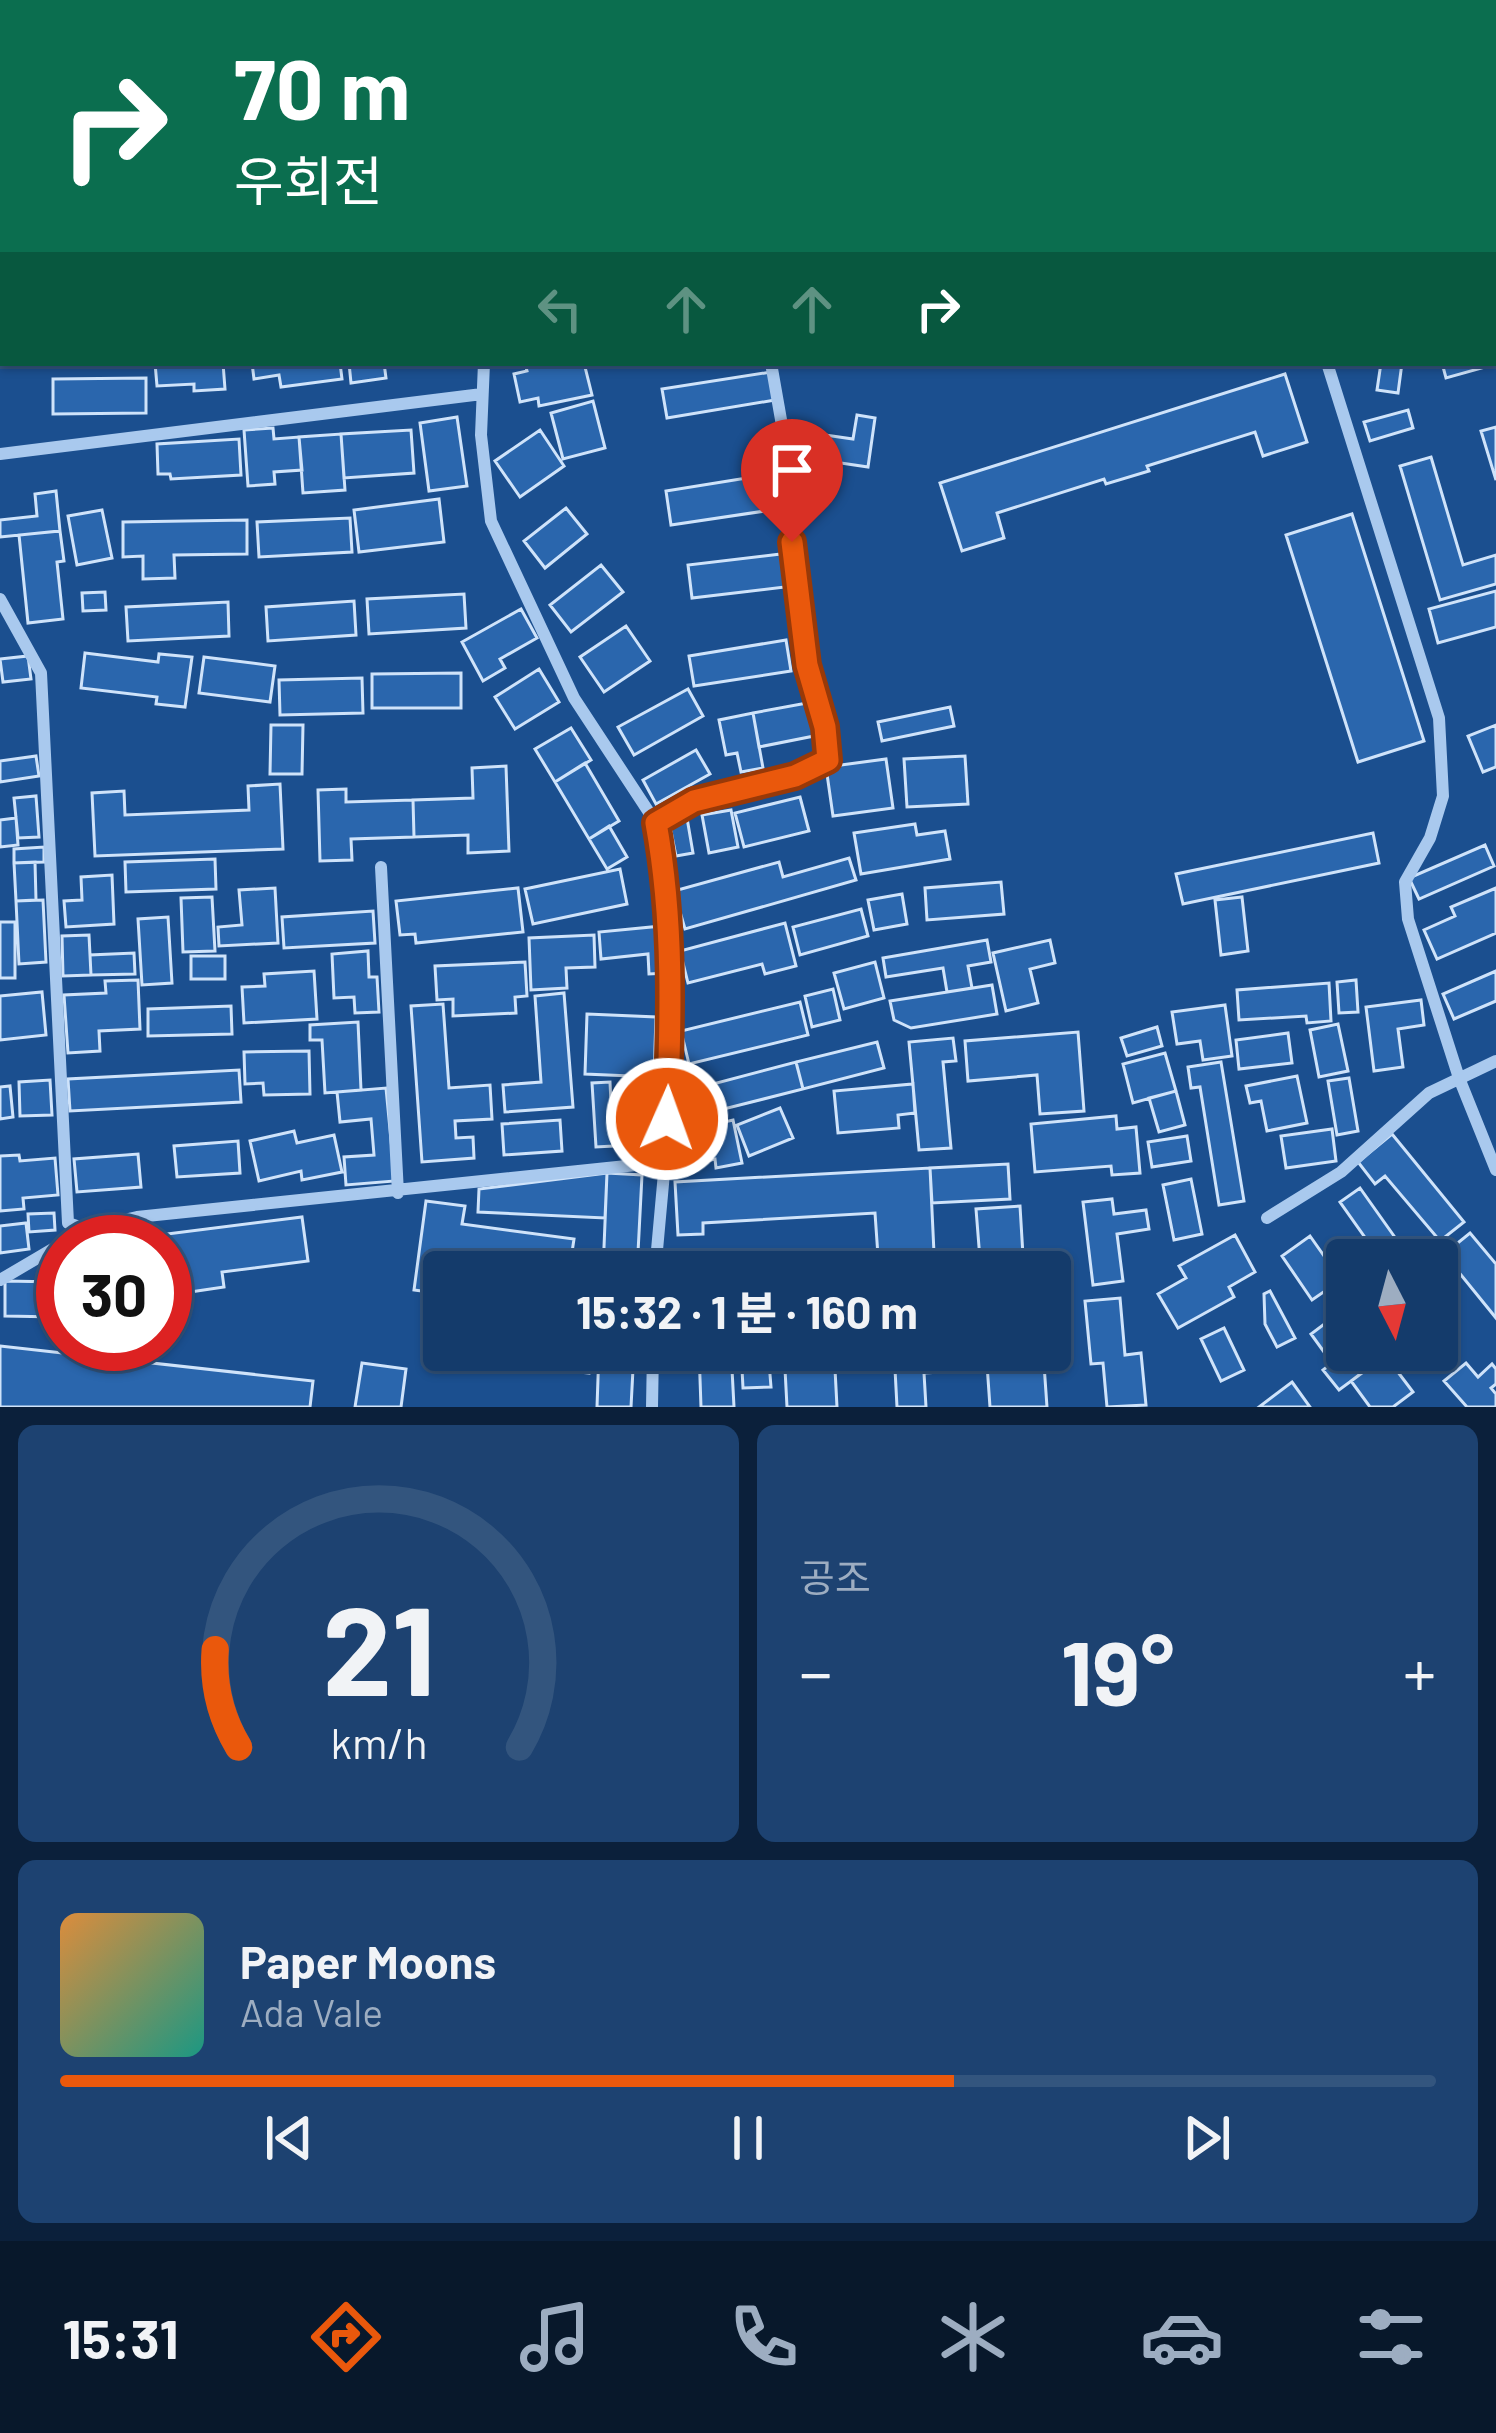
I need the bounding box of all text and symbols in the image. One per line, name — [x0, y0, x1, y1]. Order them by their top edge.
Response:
text: 70 m — [234, 36, 410, 137]
icon: right — [36, 48, 192, 204]
text: 우회전 — [234, 147, 383, 212]
icon: left — [527, 276, 593, 342]
icon: ahead — [653, 276, 719, 342]
icon: ahead — [779, 276, 845, 342]
icon: right — [905, 276, 971, 342]
pin — [741, 419, 843, 542]
icon: arrive — [759, 437, 825, 503]
position arrow — [604, 1056, 730, 1182]
speed limit sign: 30 — [36, 1215, 192, 1371]
north arrow — [1326, 1239, 1458, 1371]
map controls — [1326, 1239, 1458, 1371]
text: 15:32 · 1 분 · 160 m — [576, 1284, 918, 1338]
text: 공조 — [799, 1553, 871, 1600]
text: 21 — [322, 1571, 435, 1721]
text: 19° — [1061, 1616, 1174, 1724]
text: − — [799, 1631, 832, 1710]
text: + — [1403, 1631, 1436, 1710]
text: km/h — [330, 1715, 427, 1767]
text: Paper Moons — [240, 1934, 496, 1988]
text: Ada Vale — [240, 1988, 383, 2035]
icon: previous — [256, 2105, 322, 2171]
icon: pause — [715, 2105, 781, 2171]
icon: next — [1174, 2105, 1240, 2171]
icon: directions — [304, 2295, 388, 2379]
icon: music — [513, 2295, 597, 2379]
icon: phone — [722, 2295, 806, 2379]
icon: climate — [931, 2295, 1015, 2379]
icon: car — [1140, 2295, 1224, 2379]
icon: filters — [1349, 2295, 1433, 2379]
text: 15:31 — [63, 2305, 179, 2370]

